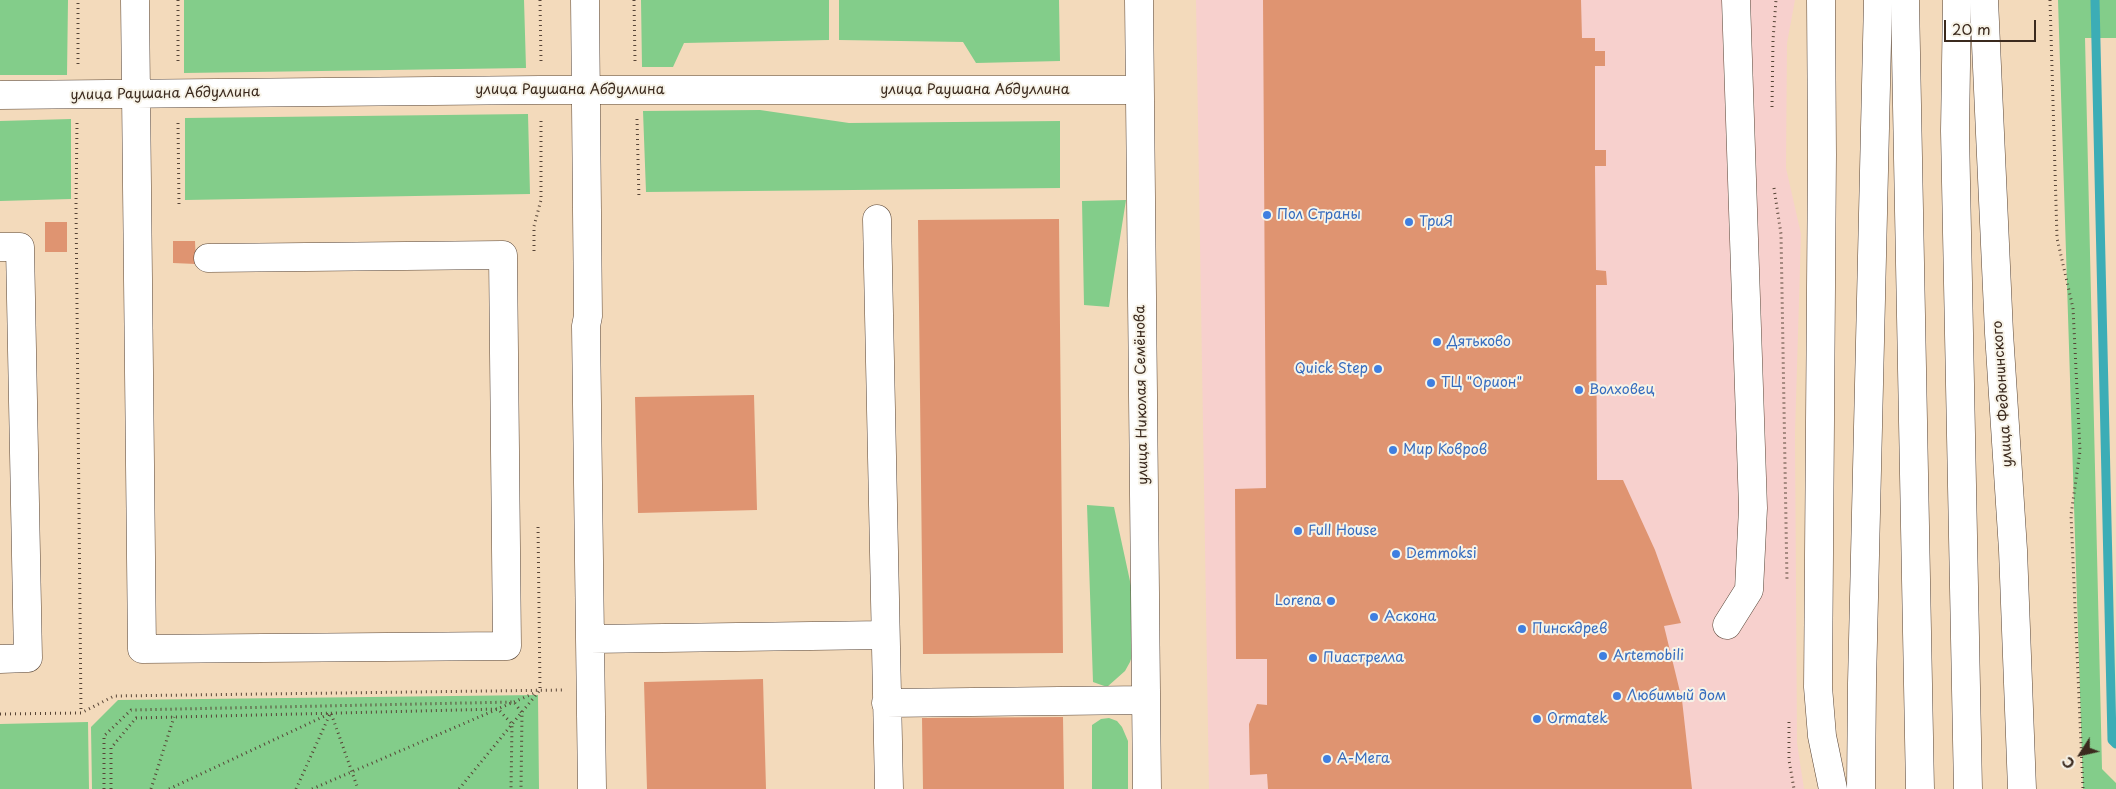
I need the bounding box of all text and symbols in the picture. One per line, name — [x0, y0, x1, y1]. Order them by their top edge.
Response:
scale bar — [1946, 10, 2038, 42]
text: 20 m — [1952, 17, 1991, 40]
street label: улица Раушана Абдуллина — [475, 82, 665, 98]
street label: улица Раушана Абдуллина — [880, 82, 1070, 98]
street label: улица Раушана Абдуллина — [70, 84, 260, 104]
place label: Пол Страны — [1277, 207, 1361, 223]
marker: Пол Страны — [1261, 209, 1273, 221]
place label: ТриЯ — [1419, 214, 1453, 230]
marker: ТриЯ — [1403, 216, 1415, 228]
street label: улица Николая Семёнова — [1132, 305, 1152, 485]
street label: улица Федюнинского — [1989, 320, 2017, 468]
place label: Дятьково — [1447, 334, 1511, 350]
marker: Дятьково — [1431, 336, 1443, 348]
place label: Quick Step — [1295, 361, 1368, 377]
marker: Quick Step — [1372, 363, 1384, 375]
place label: ТЦ "Орион" — [1441, 375, 1522, 391]
marker: ТЦ "Орион" — [1425, 377, 1437, 389]
place label: Волховец — [1589, 382, 1655, 398]
marker: Волховец — [1573, 384, 1585, 396]
place label: Мир Ковров — [1403, 442, 1487, 458]
marker: Мир Ковров — [1387, 444, 1399, 456]
place label: Full House — [1308, 523, 1377, 539]
marker: Full House — [1292, 525, 1304, 537]
place label: Demmoksi — [1406, 546, 1477, 562]
marker: Demmoksi — [1390, 548, 1402, 560]
place label: Lorena — [1275, 593, 1321, 609]
marker: Lorena — [1325, 595, 1337, 607]
place label: Аскона — [1384, 609, 1436, 625]
marker: Аскона — [1368, 611, 1380, 623]
place label: Пинскдрев — [1532, 621, 1607, 637]
marker: Пинскдрев — [1516, 623, 1528, 635]
place label: Artemobili — [1613, 648, 1684, 664]
place label: Пиастрелла — [1323, 650, 1404, 666]
marker: Artemobili — [1597, 650, 1609, 662]
marker: Пиастрелла — [1307, 652, 1319, 664]
place label: Любимый дом — [1627, 688, 1726, 704]
marker: Любимый дом — [1611, 690, 1623, 702]
place label: Ormatek — [1547, 711, 1608, 727]
marker: Ormatek — [1531, 713, 1543, 725]
north arrow — [2056, 729, 2106, 779]
place label: А-Мега — [1337, 751, 1390, 767]
marker: А-Мега — [1321, 753, 1333, 765]
text: С — [2057, 753, 2080, 773]

